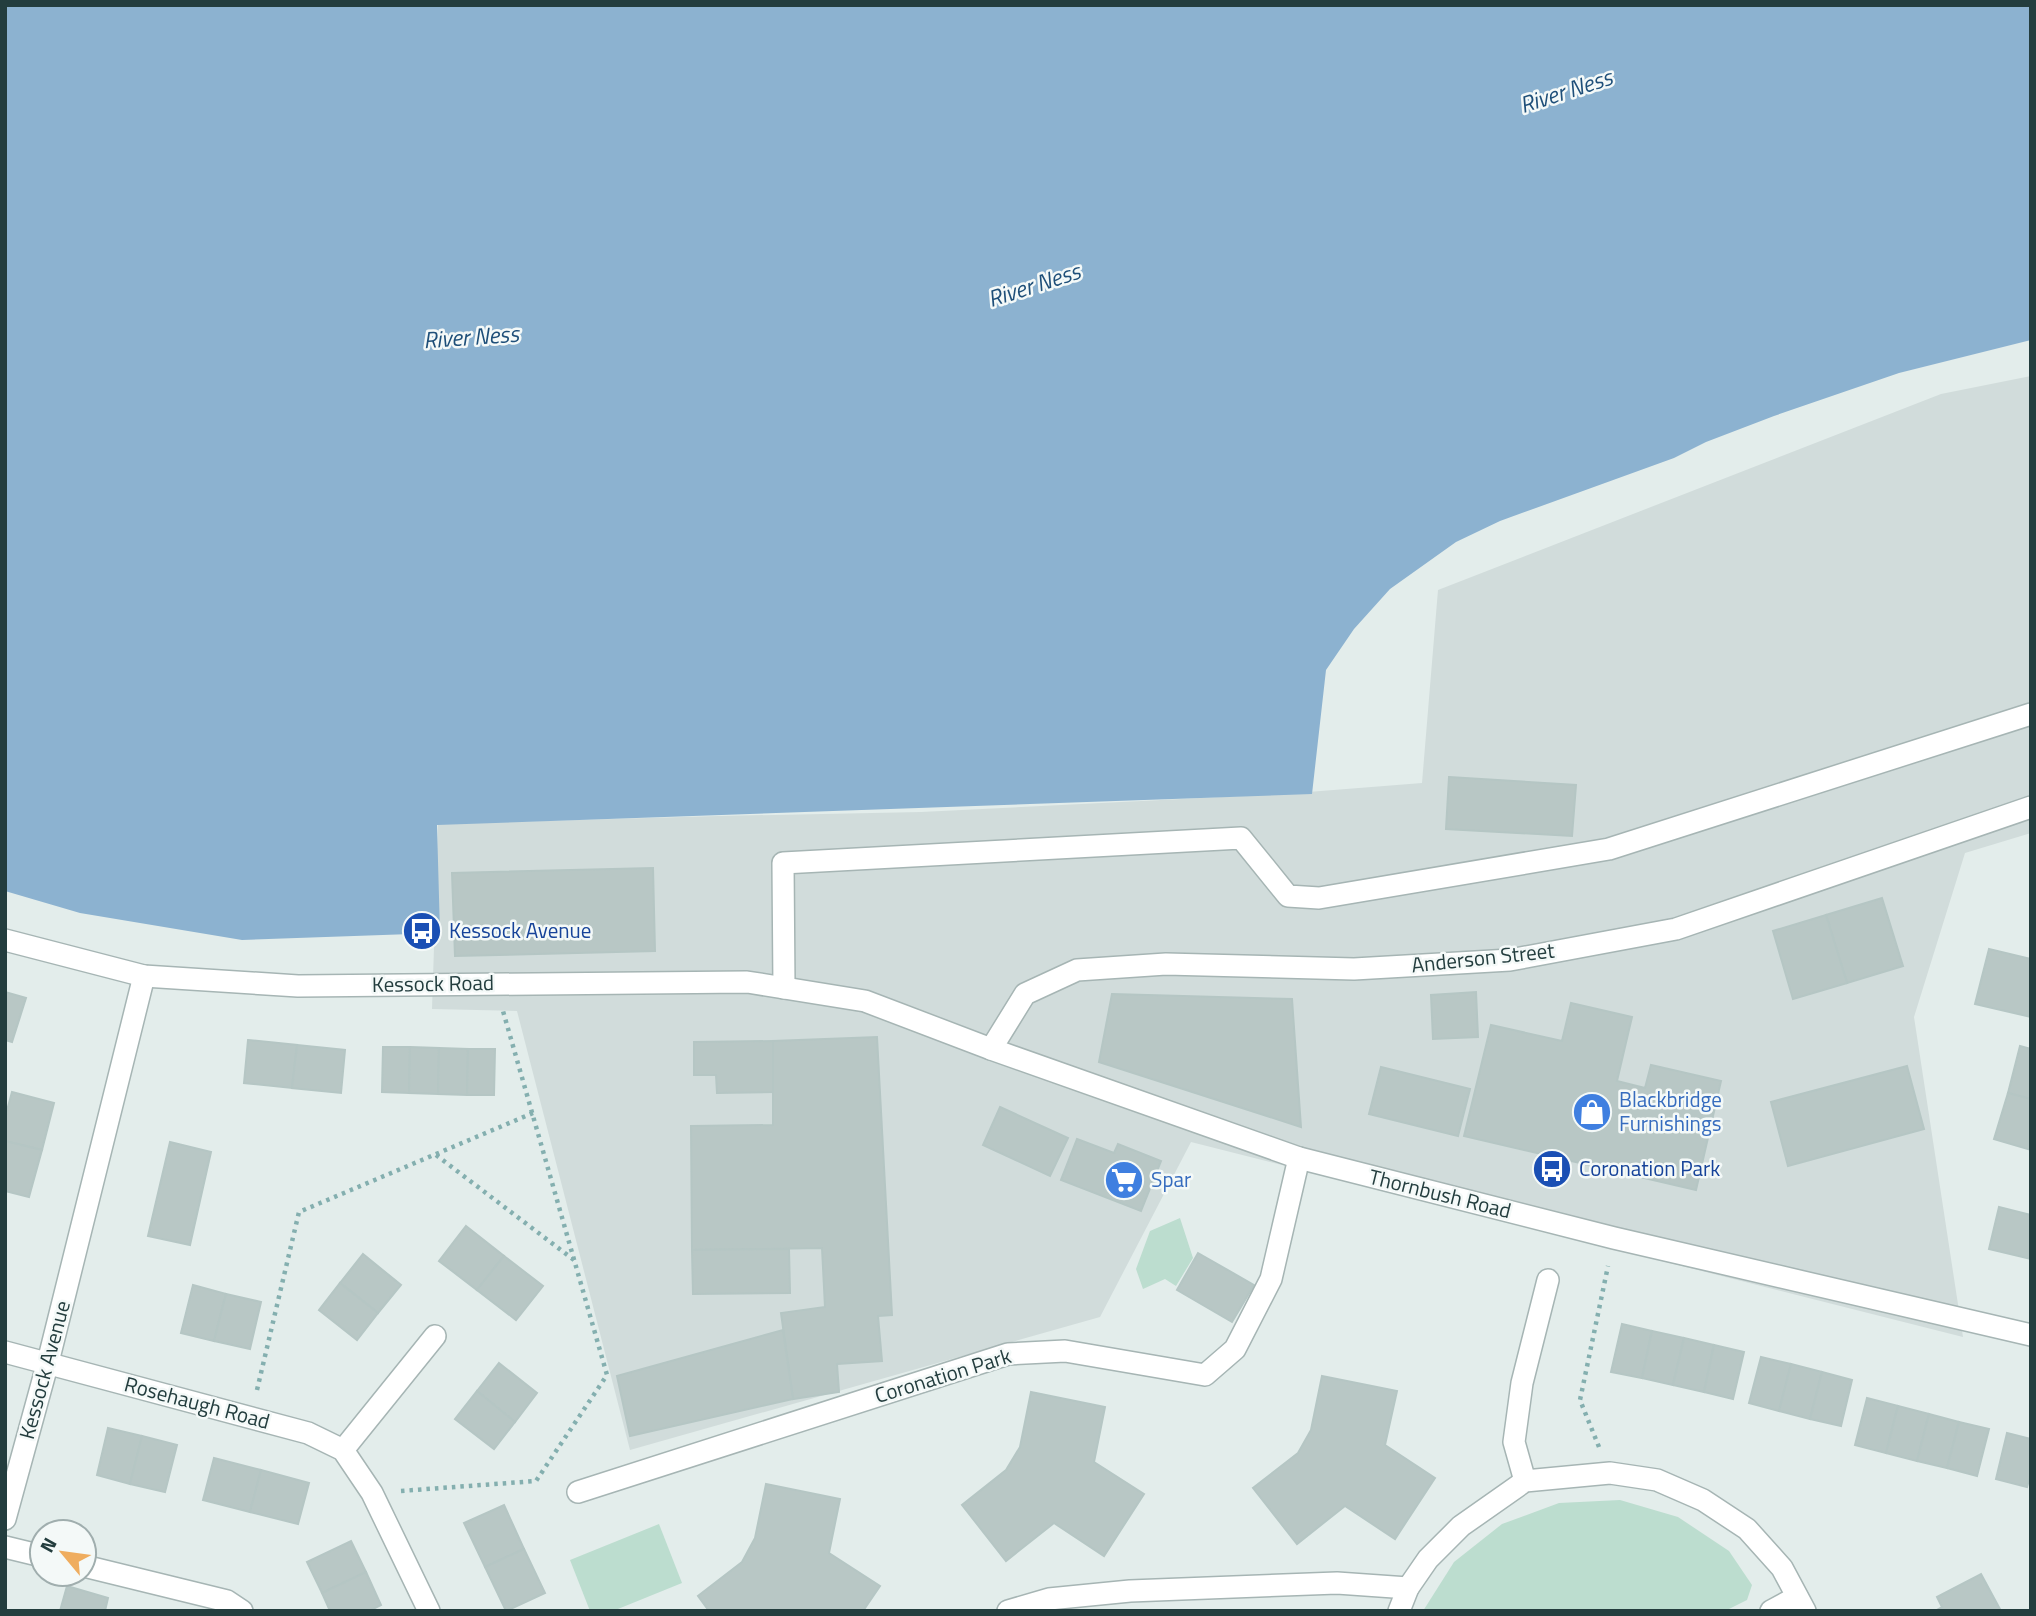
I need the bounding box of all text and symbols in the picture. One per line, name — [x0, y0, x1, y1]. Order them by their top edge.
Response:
water label: River Ness — [1515, 58, 1619, 122]
water label: River Ness — [983, 252, 1087, 316]
water label: River Ness — [422, 316, 522, 357]
bus stop icon: Kessock Avenue — [401, 910, 443, 952]
place label: Kessock Avenue — [449, 914, 591, 946]
street label: Anderson Street — [1410, 934, 1557, 980]
street label: Kessock Road — [372, 966, 494, 1000]
place label: Blackbridge Furnishings — [1619, 1083, 1722, 1139]
shop icon: Blackbridge Furnishings — [1571, 1091, 1613, 1133]
bus stop icon: Coronation Park — [1531, 1148, 1573, 1190]
place label: Coronation Park — [1579, 1152, 1720, 1184]
supermarket icon: Spar — [1103, 1159, 1145, 1201]
street label: Thornbush Road — [1366, 1160, 1515, 1226]
place label: Spar — [1151, 1163, 1191, 1195]
street label: Kessock Avenue — [10, 1297, 78, 1443]
street label: Coronation Park — [870, 1339, 1015, 1411]
street label: Rosehaugh Road — [121, 1367, 274, 1437]
north arrow — [28, 1518, 98, 1588]
text: N — [32, 1532, 64, 1557]

